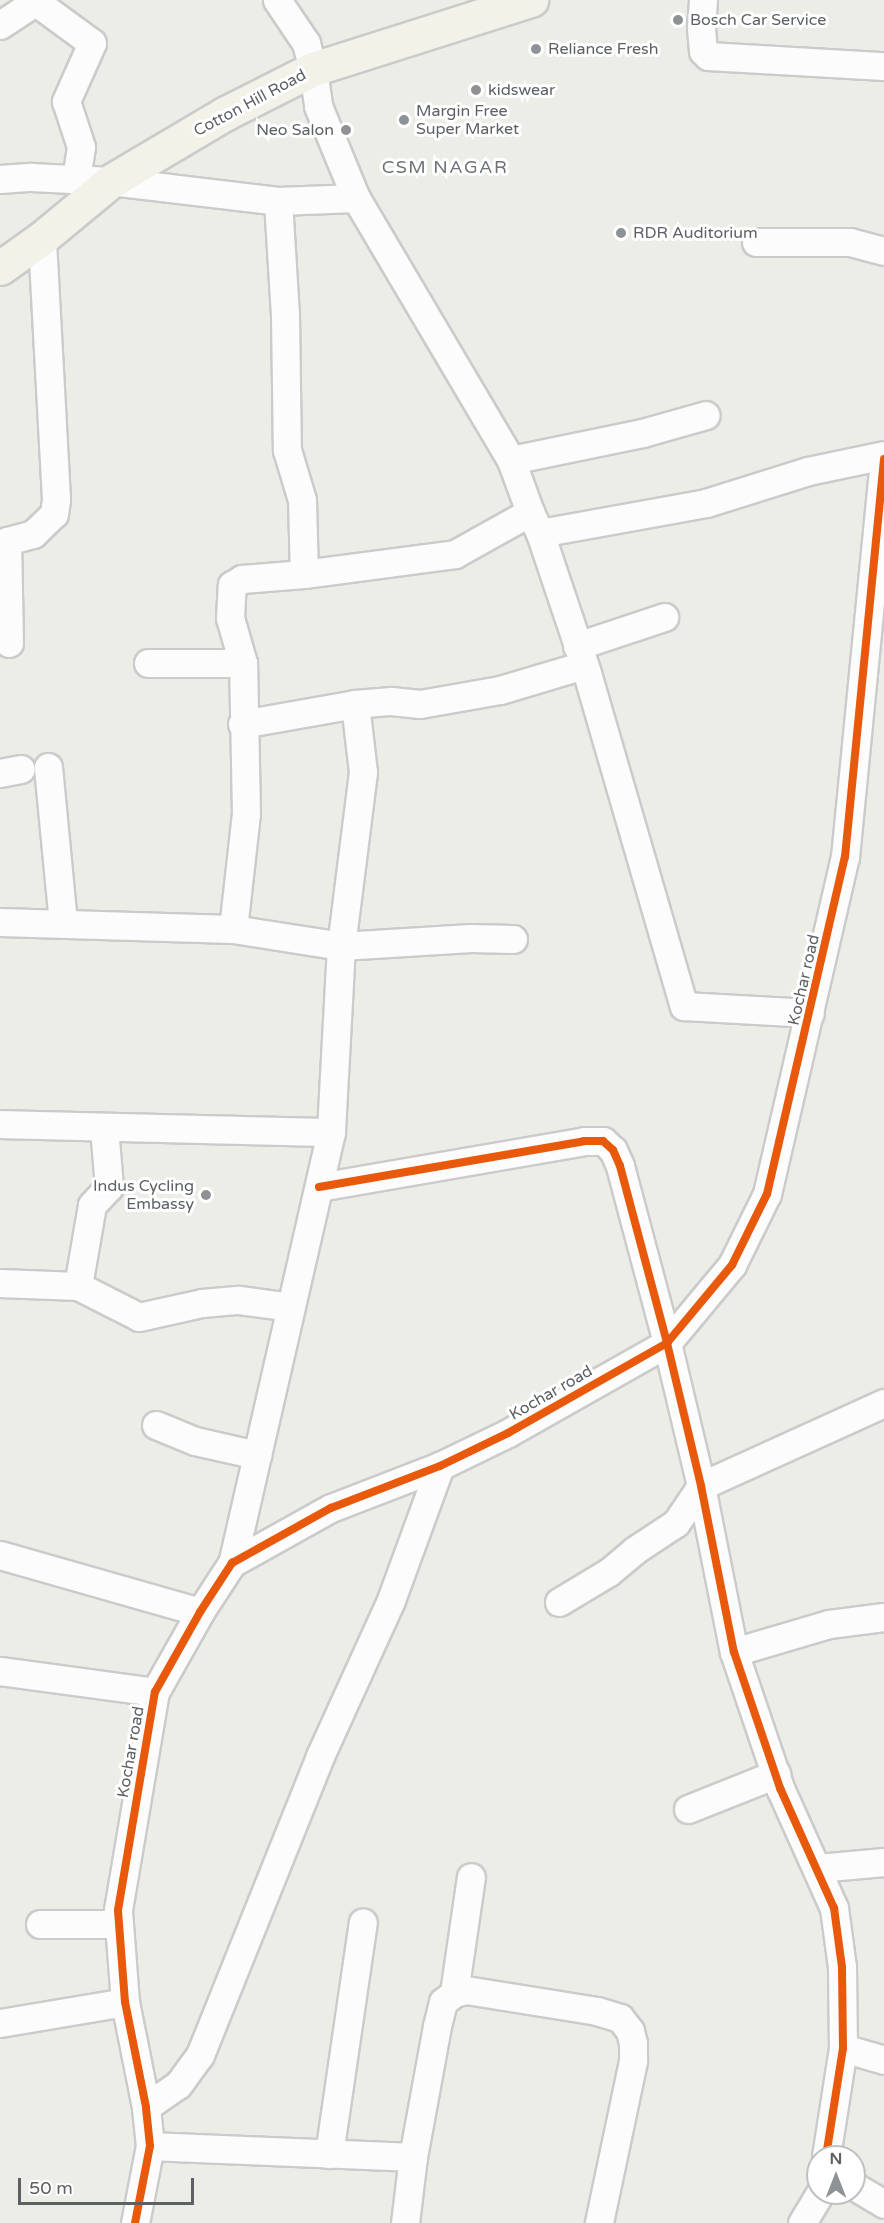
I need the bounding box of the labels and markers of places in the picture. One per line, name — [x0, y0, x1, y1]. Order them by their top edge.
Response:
place label: Bosch Car Service — [690, 10, 826, 30]
marker: Bosch Car Service — [671, 13, 685, 27]
place label: Reliance Fresh — [548, 39, 658, 59]
marker: Reliance Fresh — [529, 42, 543, 56]
place label: kidswear — [488, 80, 555, 100]
marker: kidswear — [469, 83, 483, 97]
place label: Margin Free Super Market — [416, 101, 519, 139]
marker: Margin Free Super Market — [397, 113, 411, 127]
place label: Neo Salon — [256, 120, 334, 140]
marker: Neo Salon — [339, 123, 353, 137]
place label: RDR Auditorium — [633, 223, 758, 243]
marker: RDR Auditorium — [614, 226, 628, 240]
place label: Indus Cycling Embassy — [93, 1176, 194, 1214]
marker: Indus Cycling Embassy — [199, 1188, 213, 1202]

